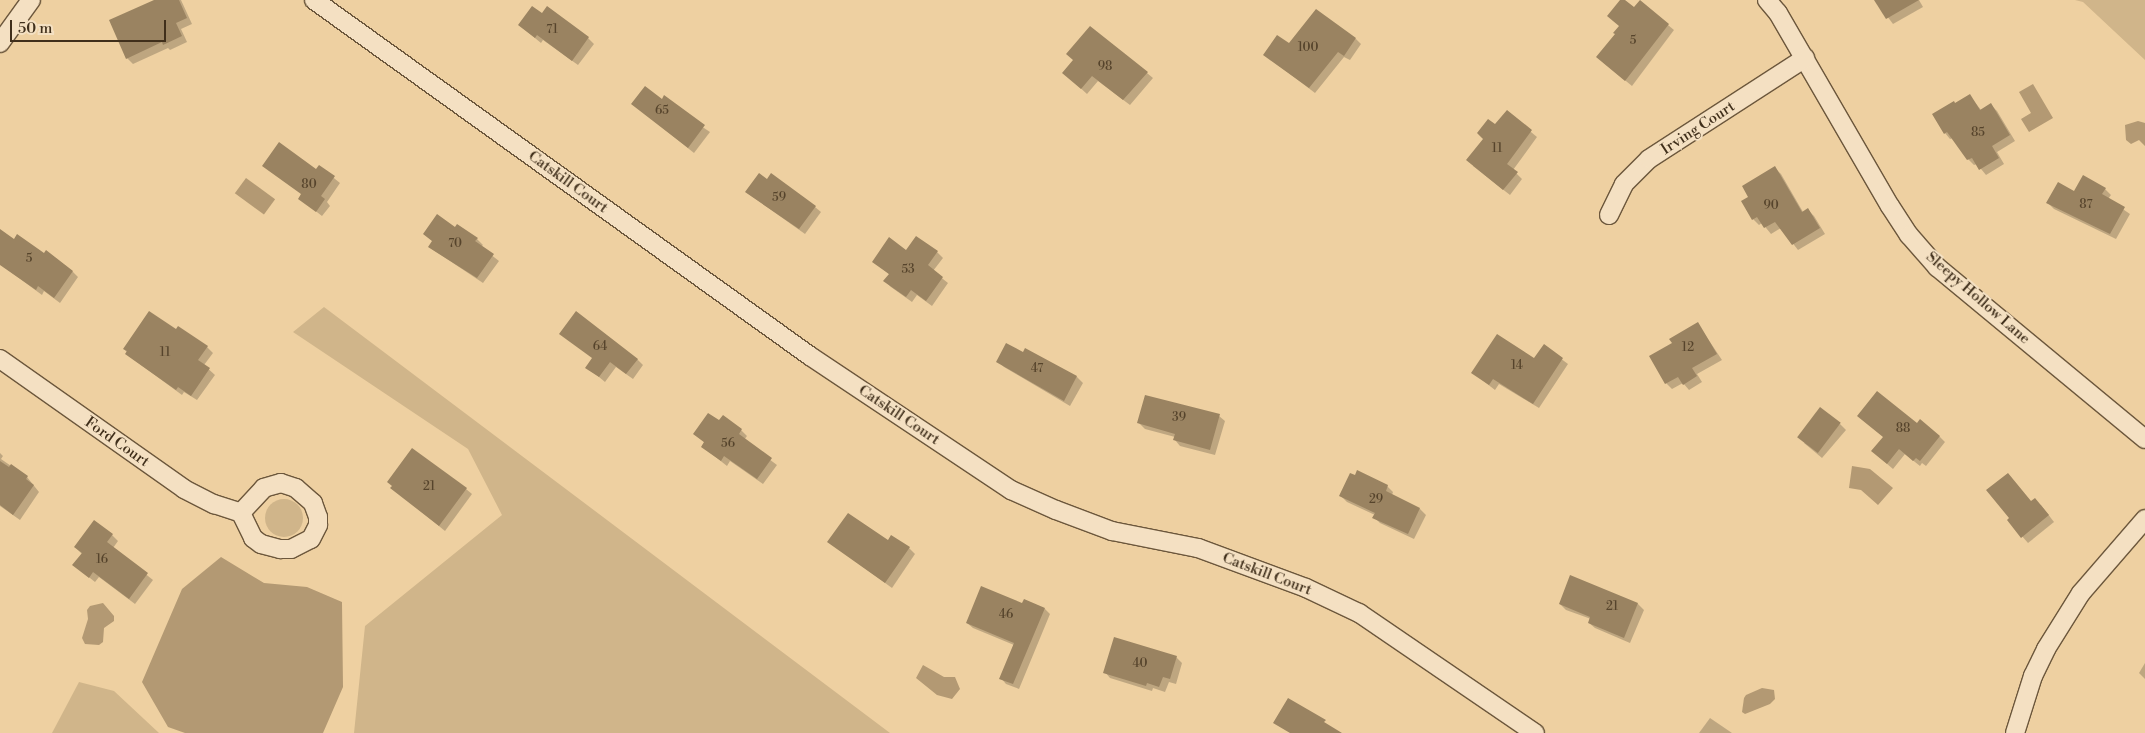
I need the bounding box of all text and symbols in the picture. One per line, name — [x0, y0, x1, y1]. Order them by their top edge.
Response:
scale bar — [12, 10, 169, 42]
text: 50 m — [18, 19, 52, 38]
house number: 71 — [546, 23, 558, 37]
house number: 5 — [1630, 34, 1636, 48]
house number: 100 — [1298, 41, 1318, 55]
house number: 98 — [1098, 60, 1112, 74]
street label: Irving Court — [1658, 97, 1738, 159]
house number: 65 — [655, 104, 669, 118]
house number: 85 — [1971, 126, 1985, 140]
house number: 11 — [1492, 142, 1502, 156]
street label: Catskill Court — [525, 147, 611, 217]
house number: 80 — [301, 178, 317, 192]
house number: 59 — [772, 191, 786, 205]
house number: 87 — [2079, 198, 2093, 212]
house number: 90 — [1763, 199, 1779, 213]
house number: 70 — [448, 237, 462, 251]
street label: Sleepy Hollow Lane — [1922, 248, 2034, 348]
house number: 5 — [26, 252, 32, 266]
house number: 53 — [901, 263, 915, 277]
house number: 64 — [593, 340, 607, 354]
house number: 12 — [1682, 341, 1694, 355]
house number: 11 — [160, 346, 170, 360]
house number: 14 — [1511, 359, 1523, 373]
house number: 47 — [1031, 362, 1043, 376]
street label: Catskill Court — [855, 381, 943, 449]
house number: 39 — [1172, 411, 1186, 425]
street label: Ford Court — [81, 413, 153, 471]
house number: 88 — [1896, 422, 1910, 436]
house number: 56 — [721, 437, 735, 451]
house number: 21 — [423, 480, 435, 494]
house number: 29 — [1369, 493, 1383, 507]
street label: Catskill Court — [1220, 549, 1314, 599]
house number: 16 — [96, 553, 108, 567]
house number: 21 — [1606, 600, 1618, 614]
house number: 46 — [999, 608, 1013, 622]
house number: 40 — [1132, 657, 1148, 671]

